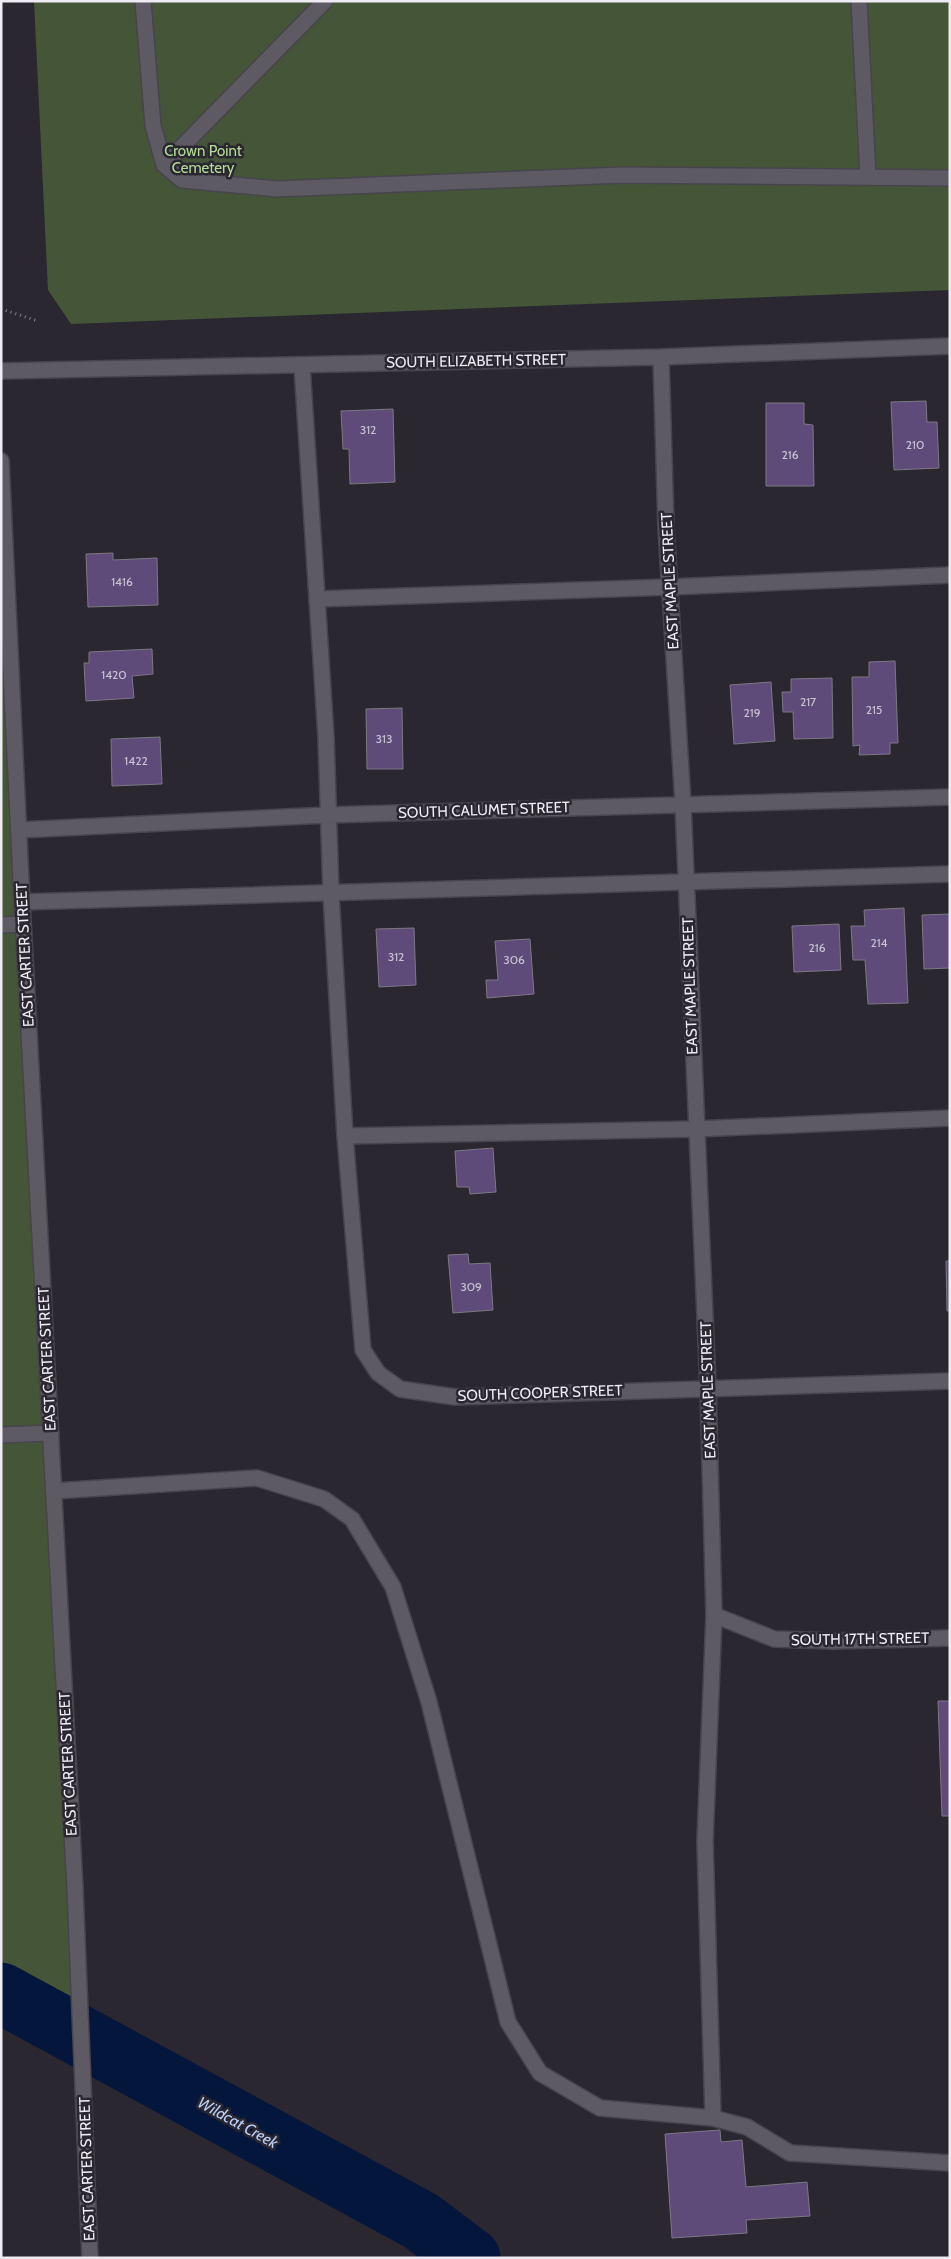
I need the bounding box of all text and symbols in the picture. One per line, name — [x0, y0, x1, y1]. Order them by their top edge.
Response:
park label: Crown Point Cemetery — [164, 142, 242, 177]
street label: SOUTH ELIZABETH STREET — [386, 350, 566, 372]
house number: 312 — [360, 422, 376, 437]
house number: 210 — [906, 437, 924, 452]
house number: 216 — [781, 447, 799, 462]
street label: EAST MAPLE STREET — [657, 512, 683, 650]
house number: 1416 — [111, 574, 133, 589]
house number: 1420 — [101, 667, 127, 682]
house number: 217 — [800, 694, 816, 709]
house number: 215 — [866, 702, 882, 717]
house number: 219 — [743, 705, 761, 720]
house number: 313 — [376, 731, 392, 746]
house number: 1422 — [124, 753, 148, 768]
street label: SOUTH CALUMET STREET — [398, 798, 570, 822]
street label: EAST CARTER STREET — [12, 883, 38, 1027]
street label: EAST MAPLE STREET — [679, 917, 701, 1055]
house number: 214 — [870, 935, 888, 950]
house number: 216 — [808, 940, 826, 955]
house number: 312 — [388, 949, 404, 964]
house number: 306 — [503, 952, 525, 967]
house number: 309 — [460, 1279, 482, 1294]
street label: EAST CARTER STREET — [34, 1287, 60, 1431]
street label: EAST MAPLE STREET — [697, 1321, 719, 1459]
street label: SOUTH COOPER STREET — [457, 1381, 623, 1405]
street label: SOUTH 17TH STREET — [791, 1629, 929, 1649]
street label: EAST CARTER STREET — [55, 1692, 81, 1836]
water label: Wildcat Creek — [194, 2093, 282, 2153]
street label: EAST CARTER STREET — [75, 2097, 99, 2241]

